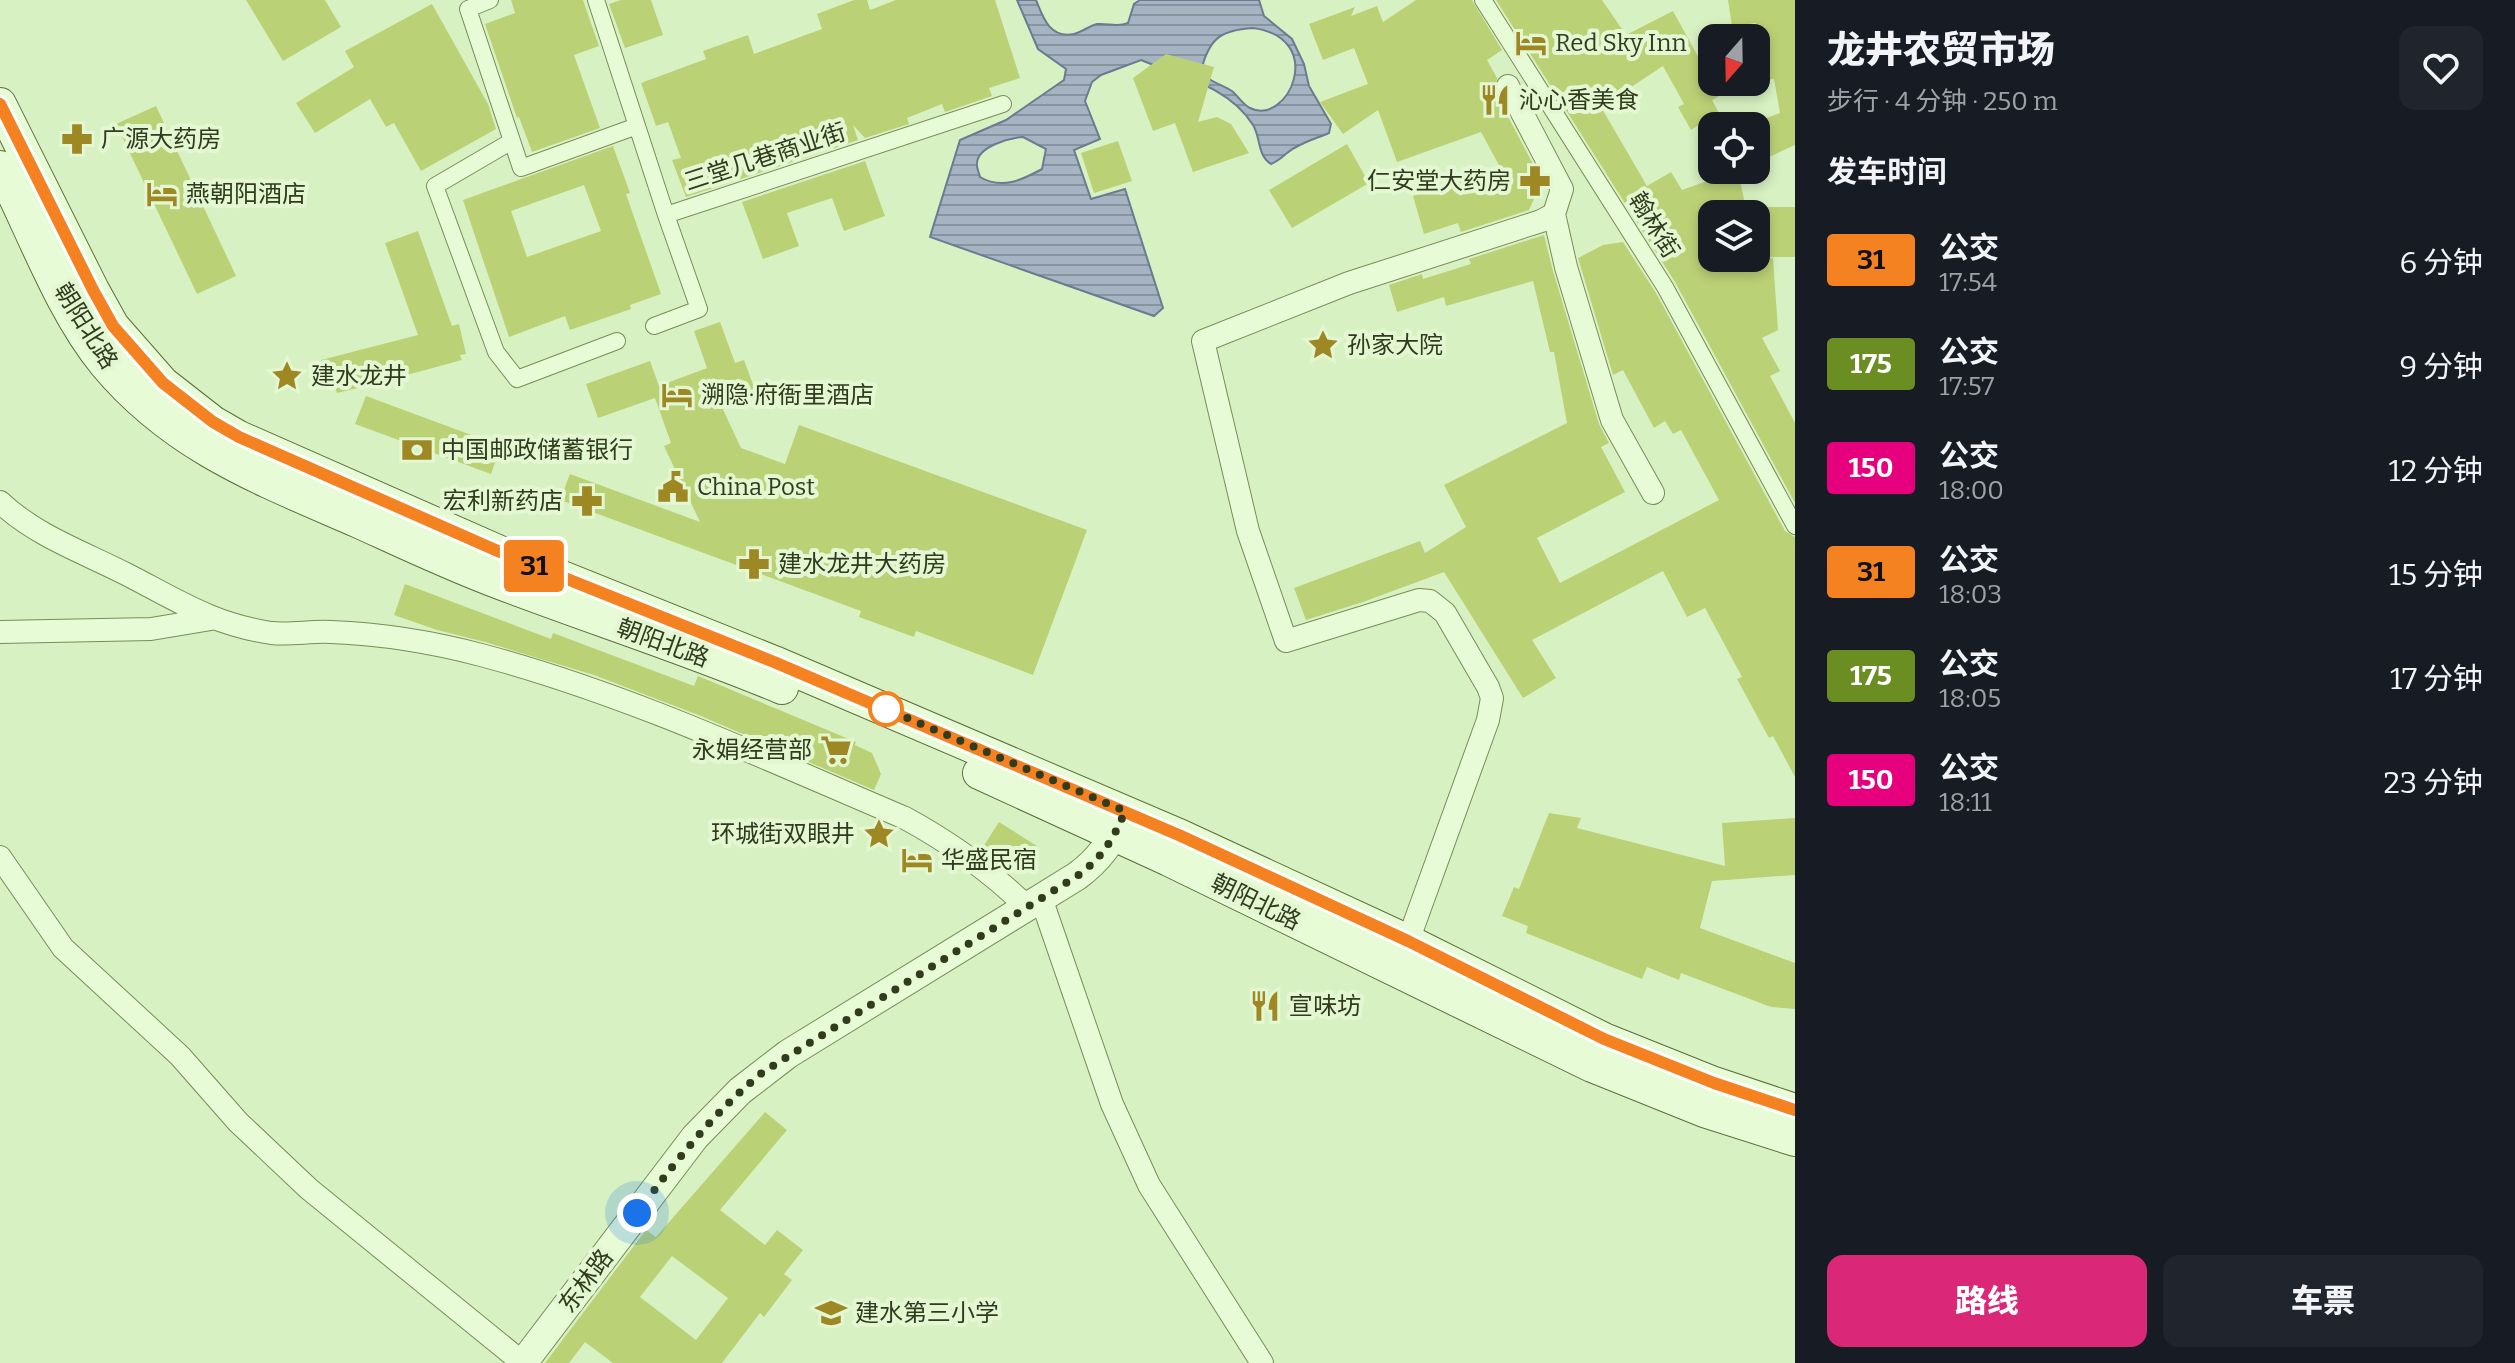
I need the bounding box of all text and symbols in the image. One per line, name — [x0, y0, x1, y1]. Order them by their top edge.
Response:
north arrow — [1698, 24, 1770, 96]
map controls — [1698, 24, 1770, 272]
hotel icon: Red Sky Inn — [1514, 26, 1548, 60]
button: heart — [2399, 26, 2483, 110]
text: 龙井农贸市场 — [1827, 27, 2055, 73]
place label: Red Sky Inn — [1555, 29, 1687, 57]
restaurant icon: 沁心香美食 — [1478, 83, 1512, 117]
place label: 沁心香美食 — [1519, 86, 1639, 114]
text: 步行 · 4 分钟 · 250 m — [1827, 86, 2058, 117]
button: locate — [1698, 112, 1770, 184]
street label: 三堂几巷商业街 — [681, 118, 849, 196]
pharmacy icon: 广源大药房 — [60, 122, 94, 156]
place label: 广源大药房 — [101, 125, 221, 153]
text: 发车时间 — [1827, 154, 1947, 190]
pharmacy icon: 仁安堂大药房 — [1518, 164, 1552, 198]
place label: 仁安堂大药房 — [1367, 167, 1511, 195]
hotel icon: 燕朝阳酒店 — [145, 177, 179, 211]
place label: 燕朝阳酒店 — [186, 180, 306, 208]
street label: 翰林街 — [1623, 187, 1685, 263]
button: layers — [1698, 200, 1770, 272]
text: 公交 — [1939, 230, 1999, 266]
text: 31 — [1857, 243, 1885, 276]
text: 6 分钟 — [2399, 245, 2483, 281]
text: 17:54 — [1939, 267, 1997, 298]
street label: 朝阳北路 — [49, 278, 123, 374]
place icon: 孙家大院 — [1306, 328, 1340, 362]
place label: 孙家大院 — [1347, 331, 1443, 359]
text: 公交 — [1939, 334, 1999, 370]
text: 175 — [1850, 347, 1892, 380]
text: 9 分钟 — [2399, 349, 2483, 385]
place icon: 建水龙井 — [270, 359, 304, 393]
place label: 建水龙井 — [311, 362, 407, 390]
text: 17:57 — [1939, 371, 1994, 402]
hotel icon: 溯隐·府衙里酒店 — [660, 378, 694, 412]
place label: 溯隐·府衙里酒店 — [701, 381, 874, 409]
bank icon: 中国邮政储蓄银行 — [400, 433, 434, 467]
place label: 中国邮政储蓄银行 — [441, 436, 633, 464]
text: 公交 — [1939, 438, 1999, 474]
text: 150 — [1848, 451, 1894, 484]
text: 12 分钟 — [2389, 453, 2483, 489]
public building icon: China Post — [656, 470, 690, 504]
place label: China Post — [697, 473, 815, 501]
text: 18:00 — [1939, 475, 2004, 506]
pharmacy icon: 宏利新药店 — [570, 484, 604, 518]
place label: 宏利新药店 — [443, 487, 563, 515]
line badge: 31 — [498, 540, 570, 592]
text: 公交 — [1939, 542, 1999, 578]
pharmacy icon: 建水龙井大药房 — [737, 547, 771, 581]
text: 31 — [520, 549, 548, 582]
place label: 建水龙井大药房 — [778, 550, 946, 578]
text: 31 — [1857, 555, 1885, 588]
text: 15 分钟 — [2389, 557, 2483, 593]
text: 18:03 — [1939, 579, 2002, 610]
street label: 朝阳北路 — [613, 613, 713, 673]
text: 公交 — [1939, 646, 1999, 682]
text: 175 — [1850, 659, 1892, 692]
text: 17 分钟 — [2390, 661, 2483, 697]
text: 18:05 — [1939, 683, 2001, 714]
unlabelled marker — [869, 692, 903, 726]
supermarket icon: 永娟经营部 — [819, 733, 853, 767]
place label: 永娟经营部 — [692, 736, 812, 764]
text: 公交 — [1939, 750, 1999, 786]
text: 150 — [1848, 763, 1894, 796]
text: 23 分钟 — [2384, 765, 2483, 801]
text: 18:11 — [1939, 787, 1992, 818]
place icon: 环城街双眼井 — [862, 817, 896, 851]
place label: 环城街双眼井 — [711, 820, 855, 848]
hotel icon: 华盛民宿 — [900, 843, 934, 877]
place label: 华盛民宿 — [941, 846, 1037, 874]
street label: 朝阳北路 — [1207, 868, 1305, 936]
restaurant icon: 宣味坊 — [1248, 989, 1282, 1023]
place label: 宣味坊 — [1289, 992, 1361, 1020]
your location — [617, 1193, 657, 1233]
street label: 东林路 — [553, 1244, 619, 1318]
button: 路线 — [1827, 1255, 2147, 1347]
button: 车票 — [2163, 1255, 2483, 1347]
school or university icon: 建水第三小学 — [814, 1296, 848, 1330]
place label: 建水第三小学 — [855, 1299, 999, 1327]

